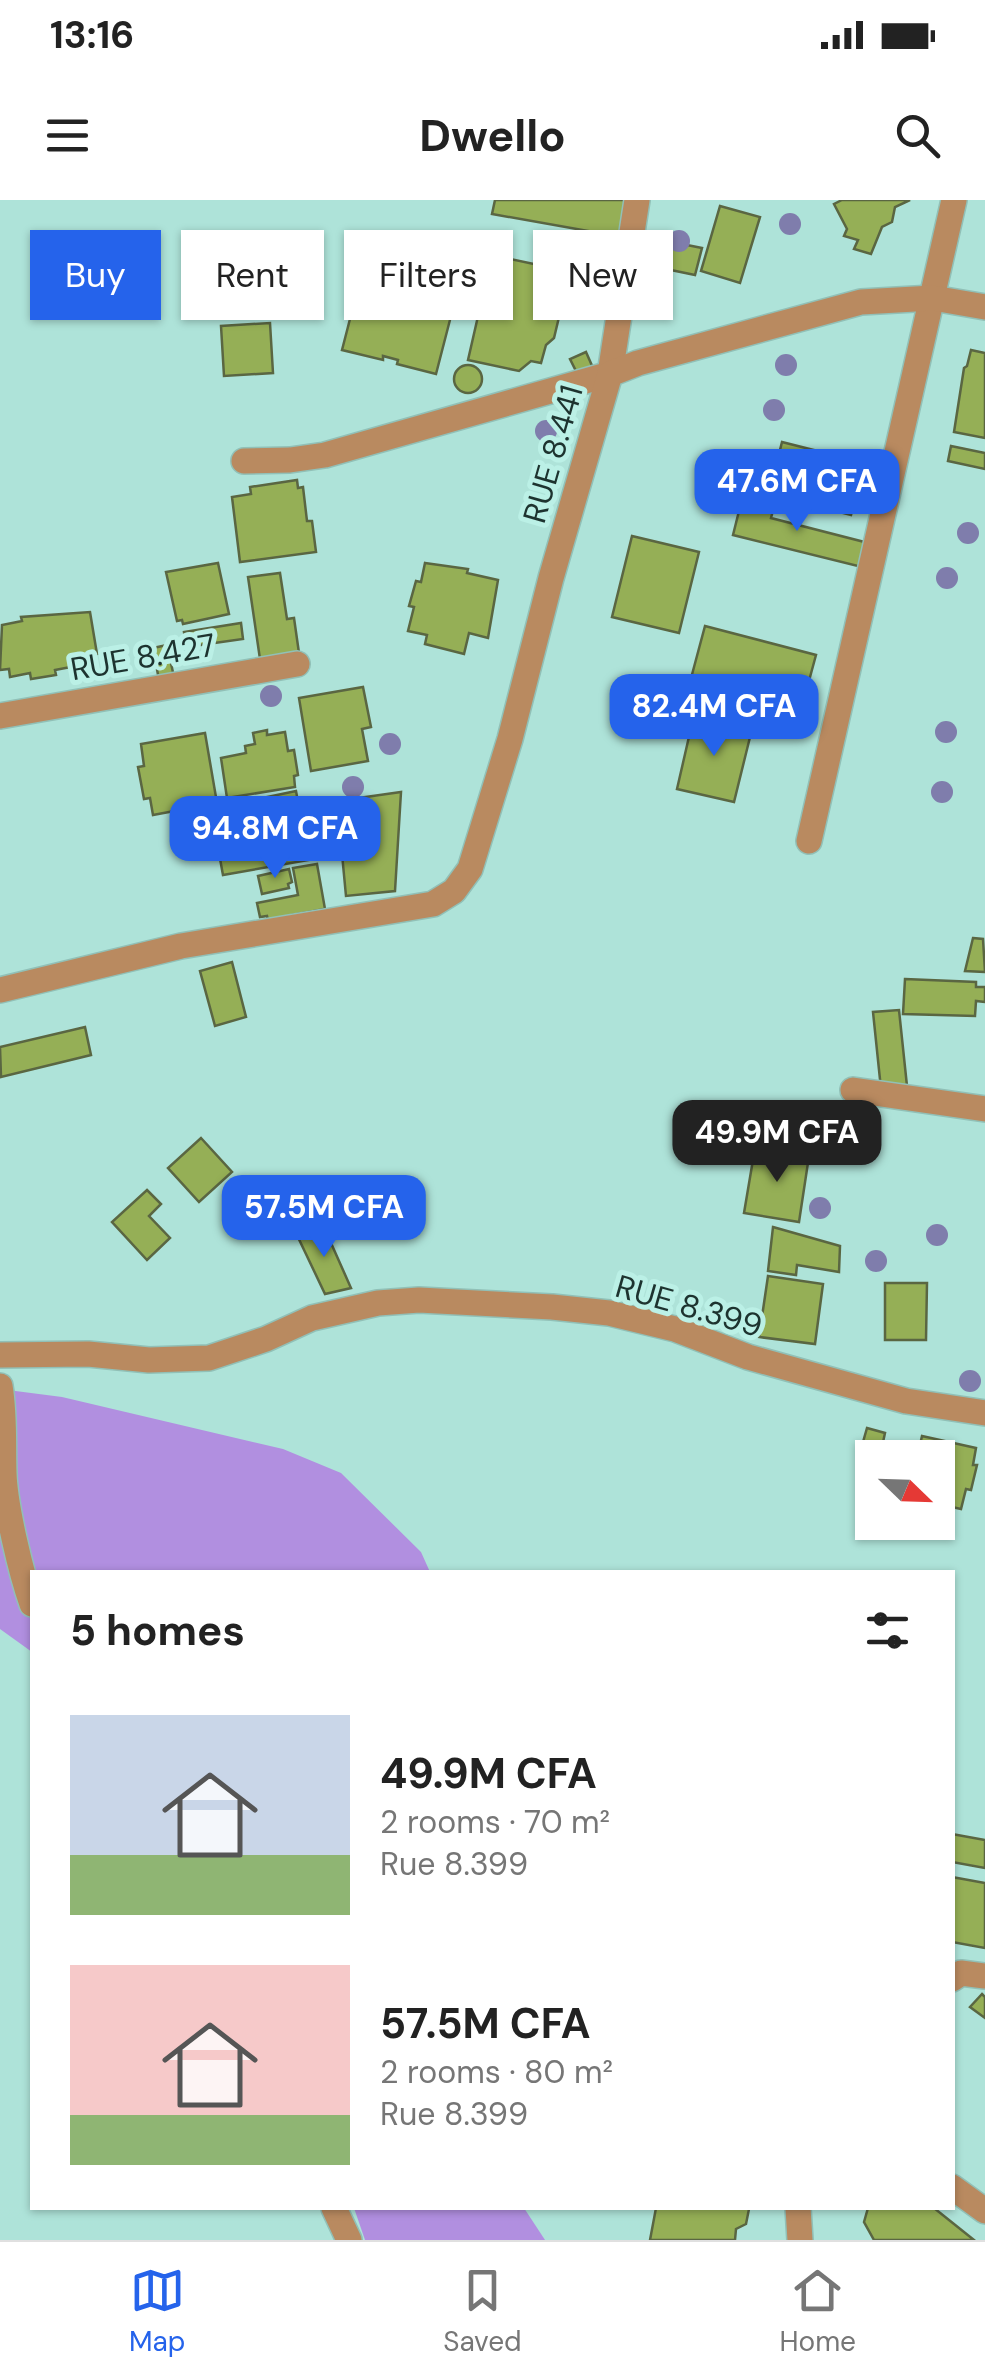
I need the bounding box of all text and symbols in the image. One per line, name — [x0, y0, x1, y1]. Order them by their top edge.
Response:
text: 13:16 — [50, 10, 134, 60]
text: Dwello — [419, 106, 566, 165]
icon: menu — [40, 108, 95, 163]
icon: search — [890, 108, 945, 163]
chip: Buy — [30, 230, 161, 320]
chip: Rent — [181, 230, 324, 320]
chip: Filters — [344, 230, 513, 320]
chip: New — [533, 230, 673, 320]
street label: RUE 8.441 — [513, 380, 593, 528]
pin: 47.6M CFA — [683, 449, 911, 534]
text: 47.6M CFA — [717, 460, 877, 502]
street label: RUE 8.427 — [67, 624, 219, 690]
pin: 82.4M CFA — [600, 674, 828, 759]
text: 82.4M CFA — [632, 685, 796, 727]
pin: 94.8M CFA — [161, 796, 389, 881]
text: 94.8M CFA — [192, 807, 358, 849]
pin: 49.9M CFA — [663, 1100, 891, 1185]
text: 49.9M CFA — [694, 1111, 860, 1153]
pin: 57.5M CFA — [210, 1175, 438, 1260]
text: 57.5M CFA — [244, 1186, 404, 1228]
street label: RUE 8.399 — [611, 1265, 767, 1347]
north arrow — [855, 1440, 955, 1540]
map controls — [855, 1440, 955, 1540]
text: 5 homes — [70, 1603, 245, 1658]
icon: filters — [860, 1603, 915, 1658]
text: 49.9M CFA — [380, 1746, 597, 1801]
icon: home — [150, 1755, 270, 1875]
text: 2 rooms · 70 m² — [380, 1801, 610, 1843]
text: Rue 8.399 — [380, 1843, 528, 1885]
text: 57.5M CFA — [380, 1996, 591, 2051]
icon: home — [150, 2005, 270, 2125]
text: 2 rooms · 80 m² — [380, 2051, 613, 2093]
text: Rue 8.399 — [380, 2093, 528, 2135]
tab: Map — [129, 2263, 185, 2360]
tab: Saved — [443, 2263, 522, 2360]
tab: Home — [780, 2263, 856, 2360]

